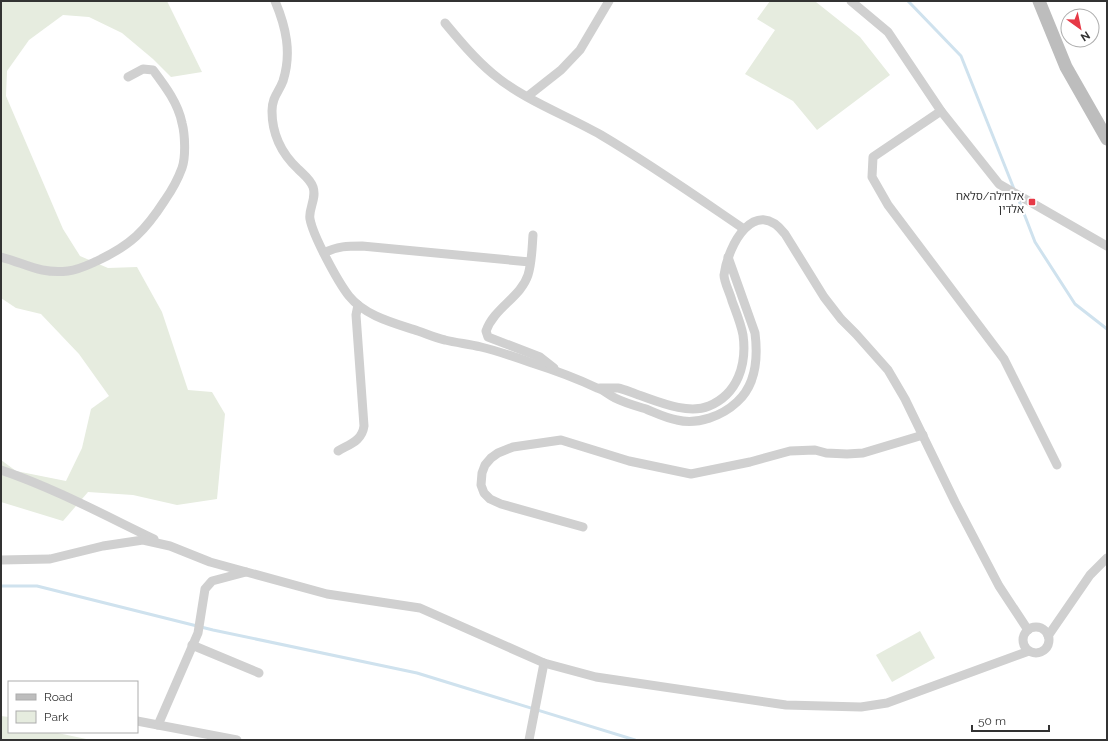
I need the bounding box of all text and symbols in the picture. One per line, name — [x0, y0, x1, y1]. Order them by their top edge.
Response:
north arrow — [1060, 8, 1100, 48]
text: N — [1078, 28, 1092, 44]
place label: אלח׳לה/סלאח אלדין — [956, 190, 1024, 216]
marker: אלח׳לה/סלאח אלדין — [1027, 197, 1037, 207]
legend — [8, 681, 138, 733]
text: Road — [44, 690, 73, 704]
scale bar — [972, 707, 1049, 733]
text: Park — [44, 710, 69, 724]
text: 50 m — [978, 714, 1006, 728]

